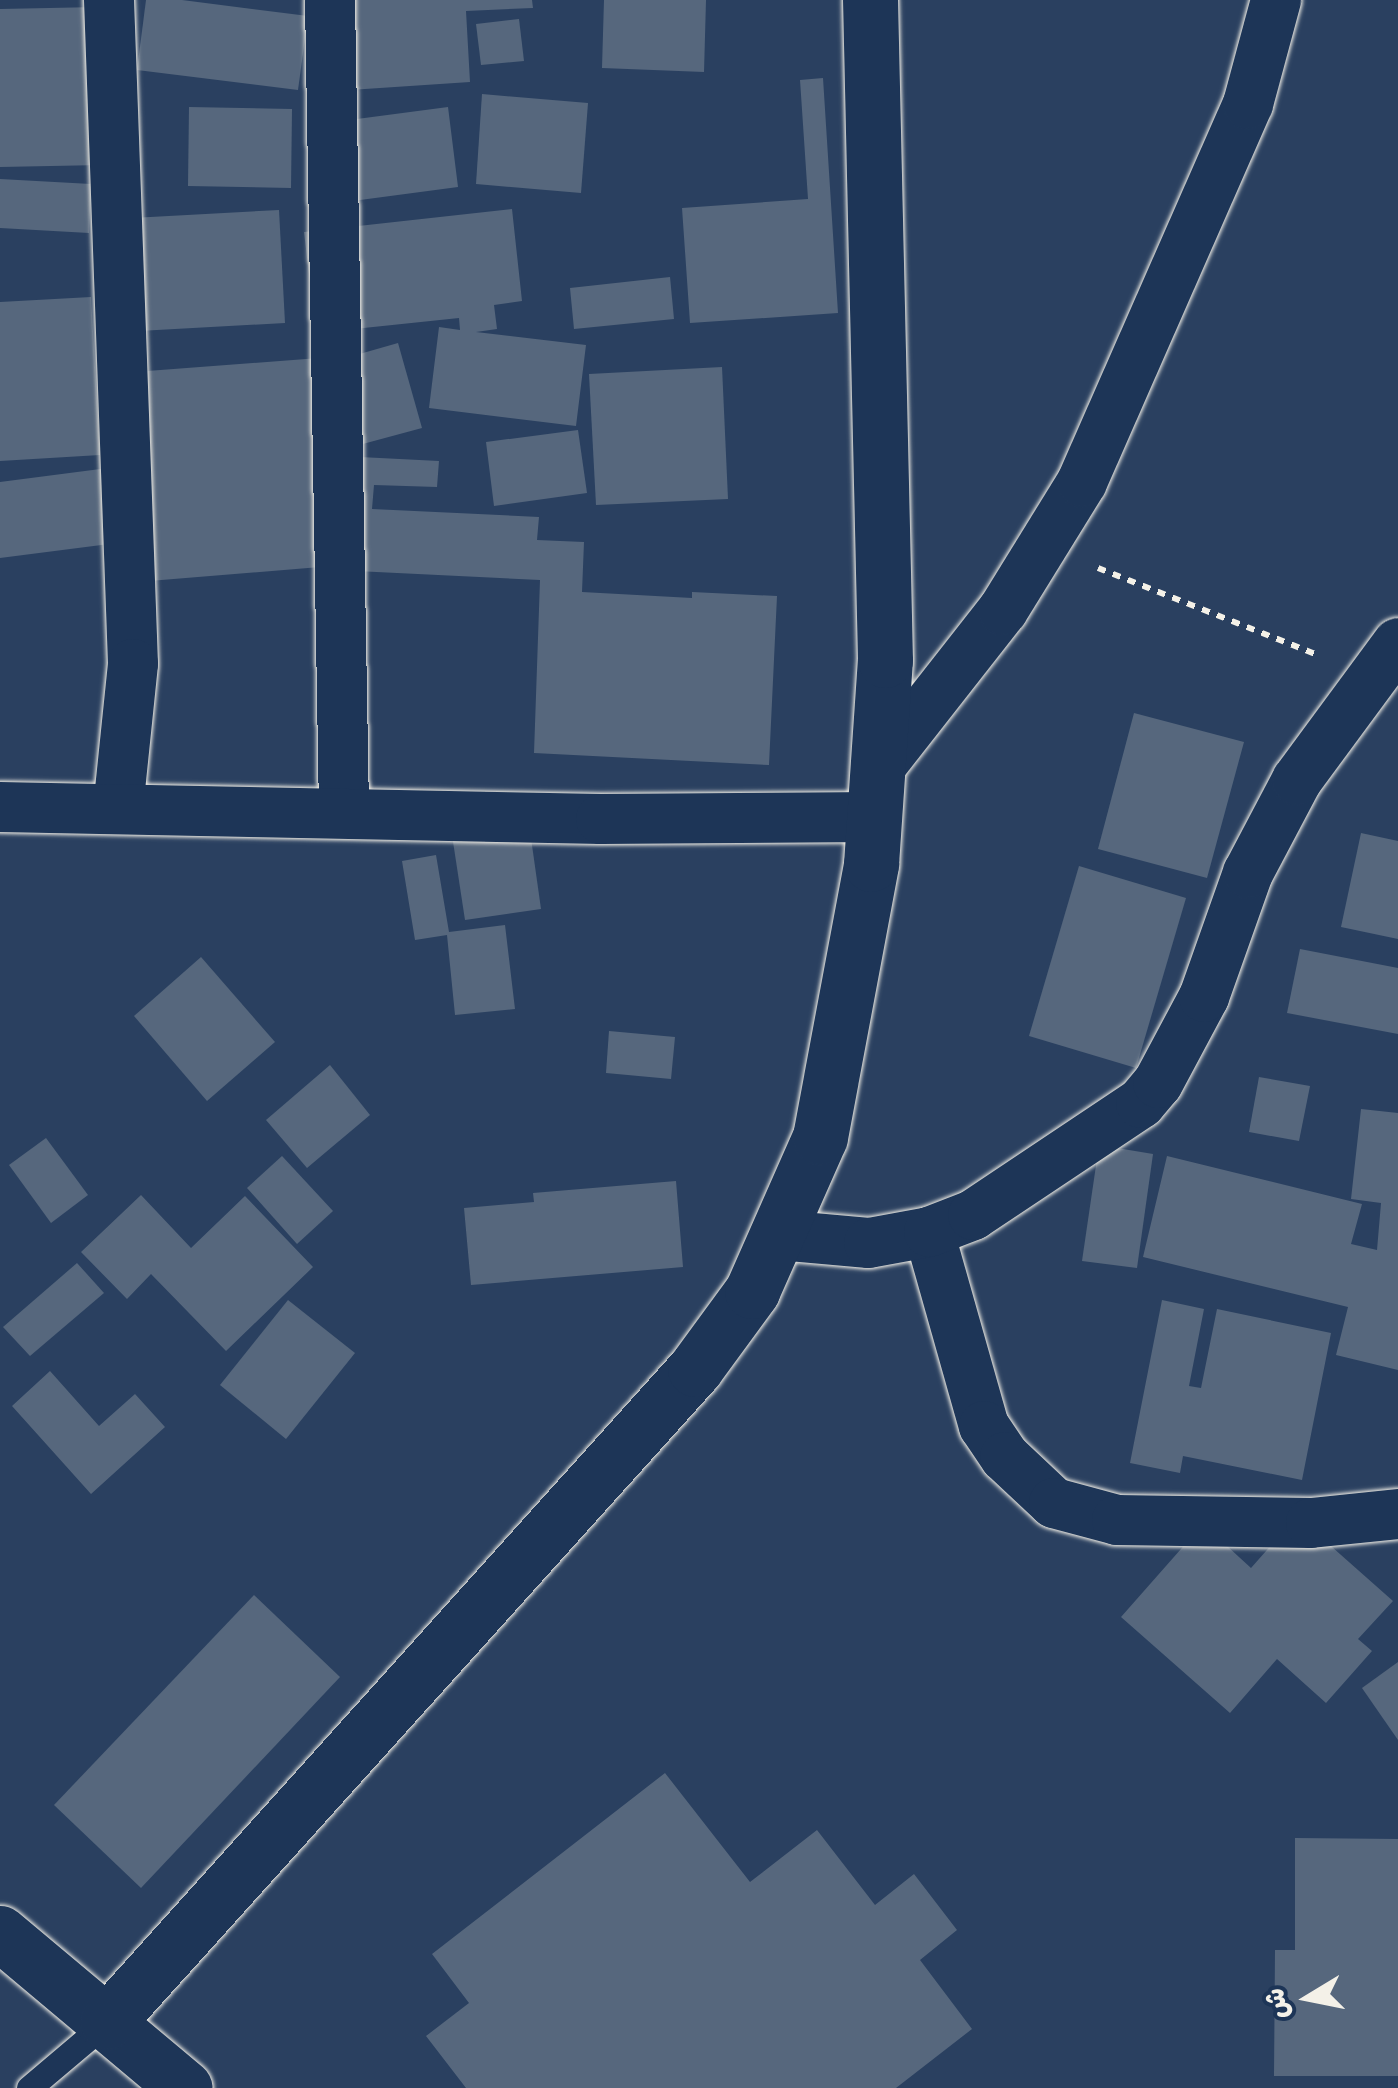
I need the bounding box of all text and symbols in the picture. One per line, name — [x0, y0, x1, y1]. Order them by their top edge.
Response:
north arrow — [1258, 1948, 1358, 2048]
text: ش — [1253, 1984, 1303, 2022]

